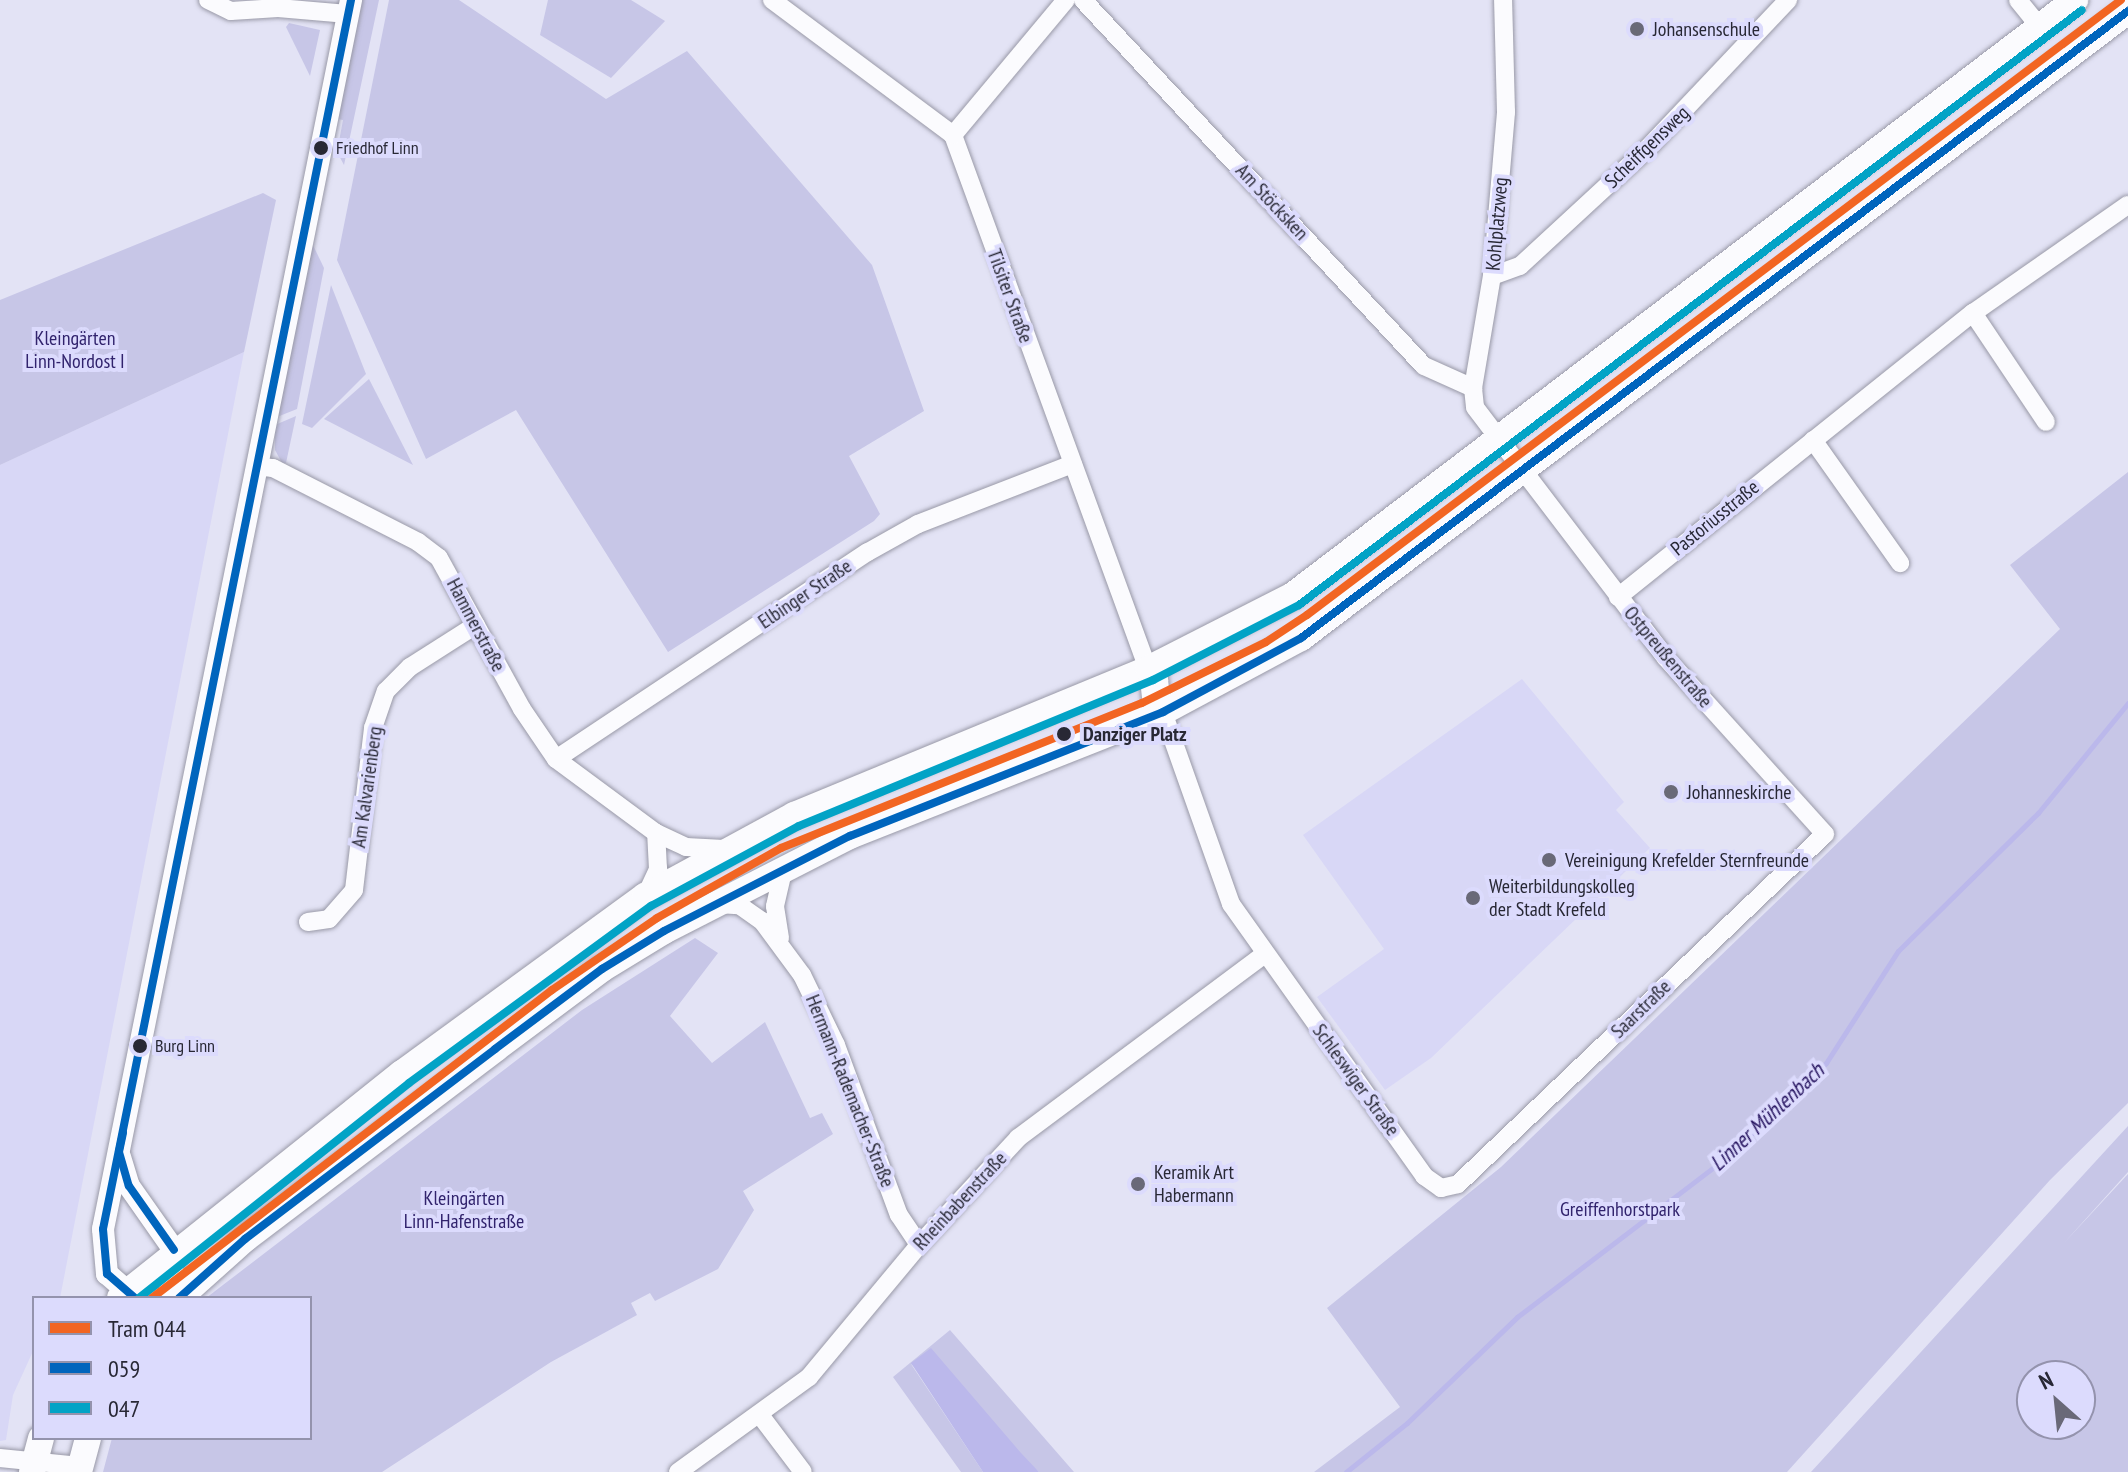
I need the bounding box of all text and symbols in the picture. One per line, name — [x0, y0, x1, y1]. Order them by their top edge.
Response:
place label: Johansenschule — [1653, 17, 1760, 41]
marker: Johansenschule — [1628, 20, 1646, 38]
street label: Scheiffgensweg — [1600, 101, 1694, 193]
place label: Friedhof Linn — [336, 137, 419, 159]
marker: Friedhof Linn — [313, 140, 329, 156]
street label: Am Stöcksken — [1231, 159, 1313, 245]
street label: Kohlplatzweg — [1481, 176, 1513, 272]
street label: Tilsiter Straße — [982, 246, 1038, 346]
park label: Kleingärten Linn-Nordost I — [25, 326, 125, 373]
street label: Pastoriusstraße — [1666, 475, 1764, 561]
street label: Elbinger Straße — [754, 554, 856, 634]
street label: Hammerstraße — [441, 574, 511, 676]
street label: Ostpreußenstraße — [1619, 601, 1717, 713]
marker: Danziger Platz — [1052, 722, 1076, 746]
place label: Danziger Platz — [1083, 722, 1187, 746]
street label: Am Kalvarienberg — [347, 725, 387, 849]
place label: Johanneskirche — [1687, 780, 1792, 804]
marker: Johanneskirche — [1662, 783, 1680, 801]
place label: Vereinigung Krefelder Sternfreunde — [1565, 848, 1809, 872]
marker: Vereinigung Krefelder Sternfreunde — [1540, 851, 1558, 869]
place label: Weiterbildungskolleg der Stadt Krefeld — [1489, 874, 1635, 921]
marker: Weiterbildungskolleg der Stadt Krefeld — [1464, 889, 1482, 907]
street label: Saarstraße — [1606, 975, 1676, 1043]
street label: Hermann-Rademacher-Straße — [800, 991, 900, 1191]
street label: Schleswiger Straße — [1307, 1019, 1405, 1141]
place label: Burg Linn — [155, 1035, 215, 1057]
marker: Burg Linn — [132, 1038, 148, 1054]
water label: Linner Mühlenbach — [1705, 1058, 1829, 1176]
street label: Rheinbabenstraße — [908, 1147, 1012, 1255]
place label: Keramik Art Habermann — [1154, 1160, 1235, 1207]
marker: Keramik Art Habermann — [1129, 1175, 1147, 1193]
park label: Kleingärten Linn-Hafenstraße — [404, 1186, 524, 1233]
park label: Greiffenhorstpark — [1560, 1197, 1680, 1221]
legend — [32, 1296, 312, 1440]
text: Tram 044 — [108, 1313, 186, 1344]
text: 059 — [108, 1353, 140, 1384]
north arrow — [2016, 1360, 2096, 1440]
text: N — [2034, 1365, 2058, 1396]
text: 047 — [108, 1393, 140, 1424]

